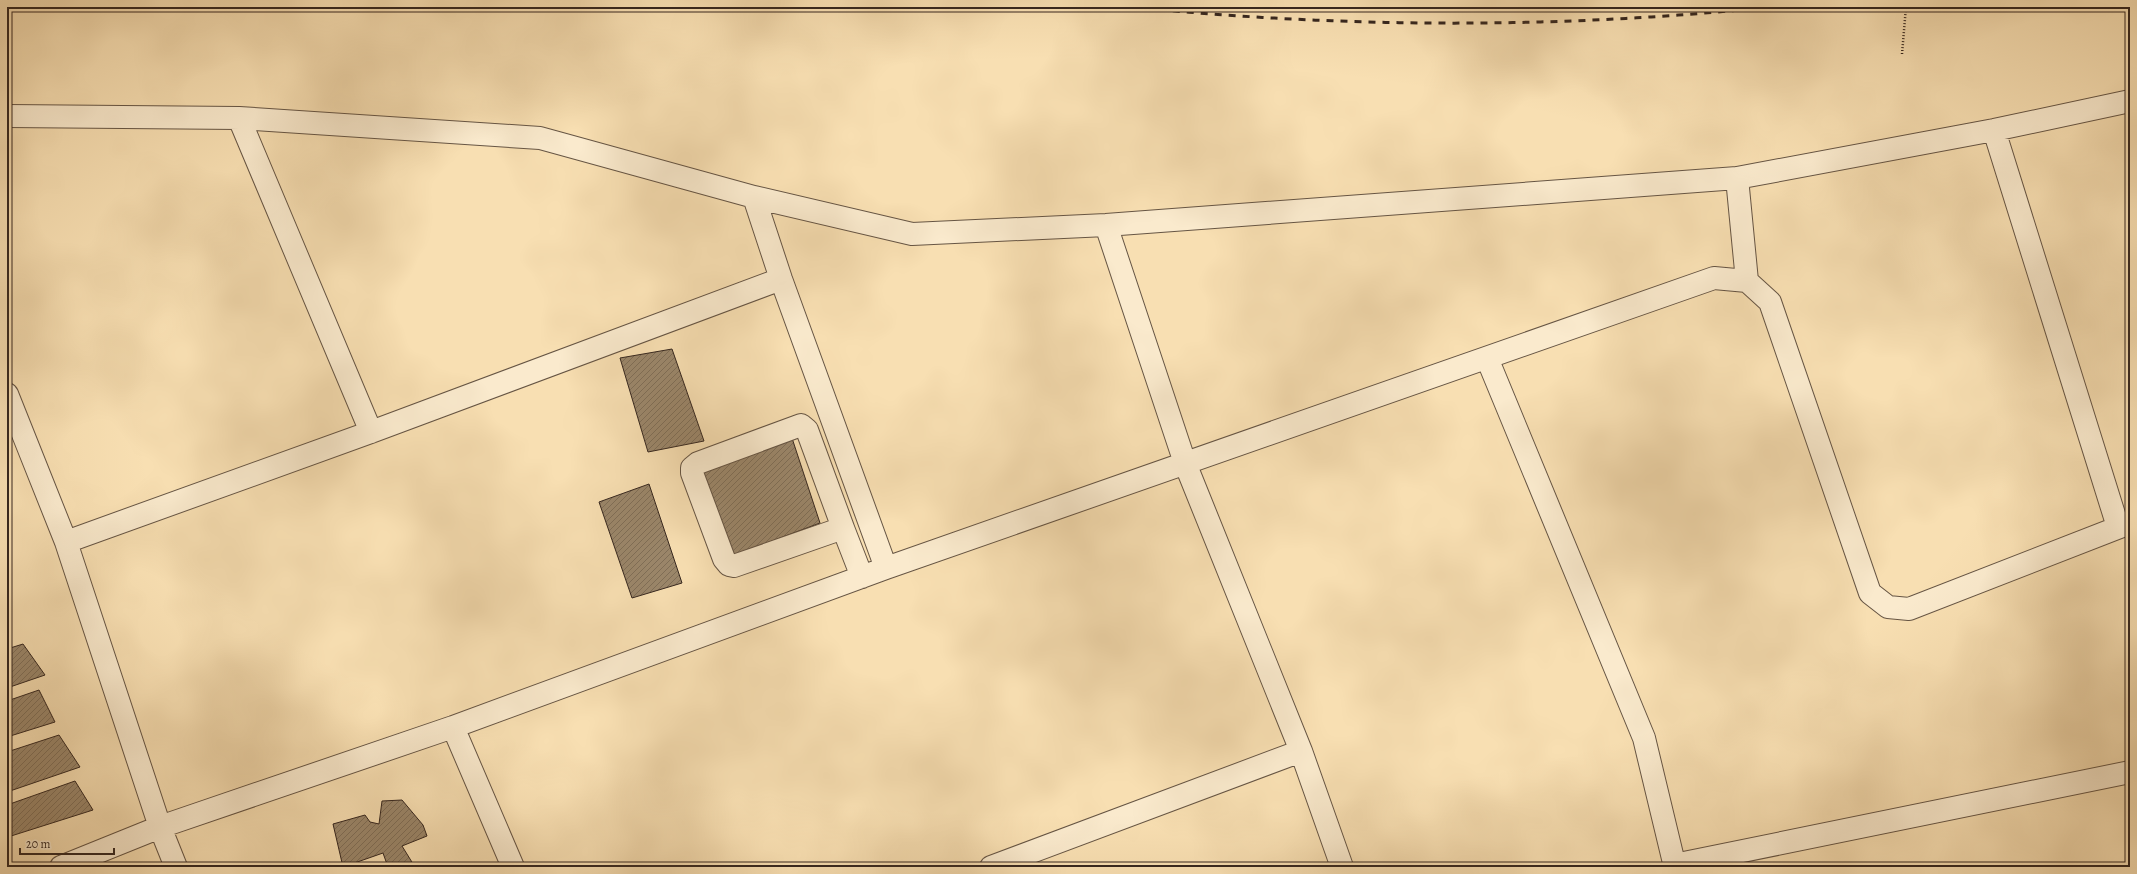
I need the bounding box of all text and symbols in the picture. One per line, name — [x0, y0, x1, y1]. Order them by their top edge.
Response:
scale bar — [20, 830, 114, 856]
text: 20 m — [26, 836, 50, 852]

